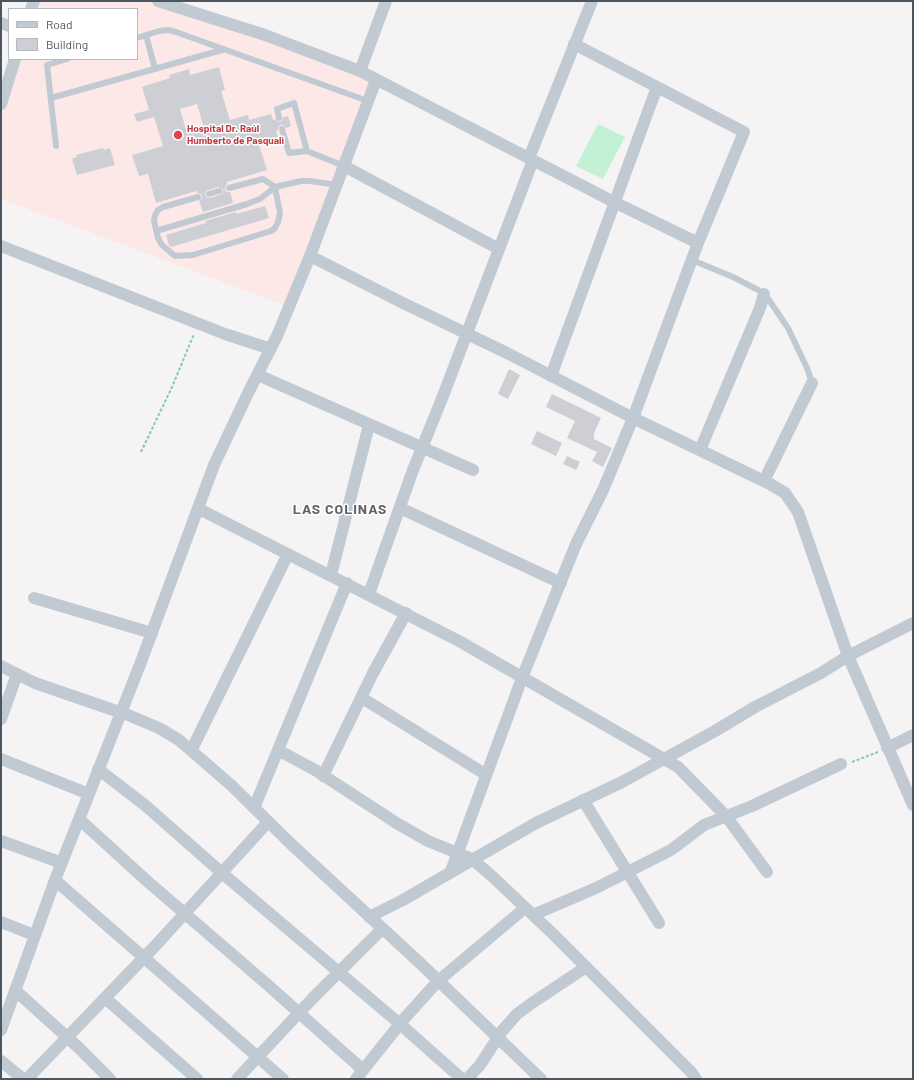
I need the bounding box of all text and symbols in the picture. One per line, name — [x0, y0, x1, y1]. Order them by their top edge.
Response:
legend — [8, 8, 138, 60]
text: Road — [46, 17, 73, 31]
text: Building — [46, 37, 88, 51]
place label: Hospital Dr. Raúl Humberto de Pasquali — [187, 123, 284, 146]
marker: Hospital Dr. Raúl Humberto de Pasquali — [172, 129, 184, 141]
district label: LAS COLINAS — [293, 501, 387, 517]

